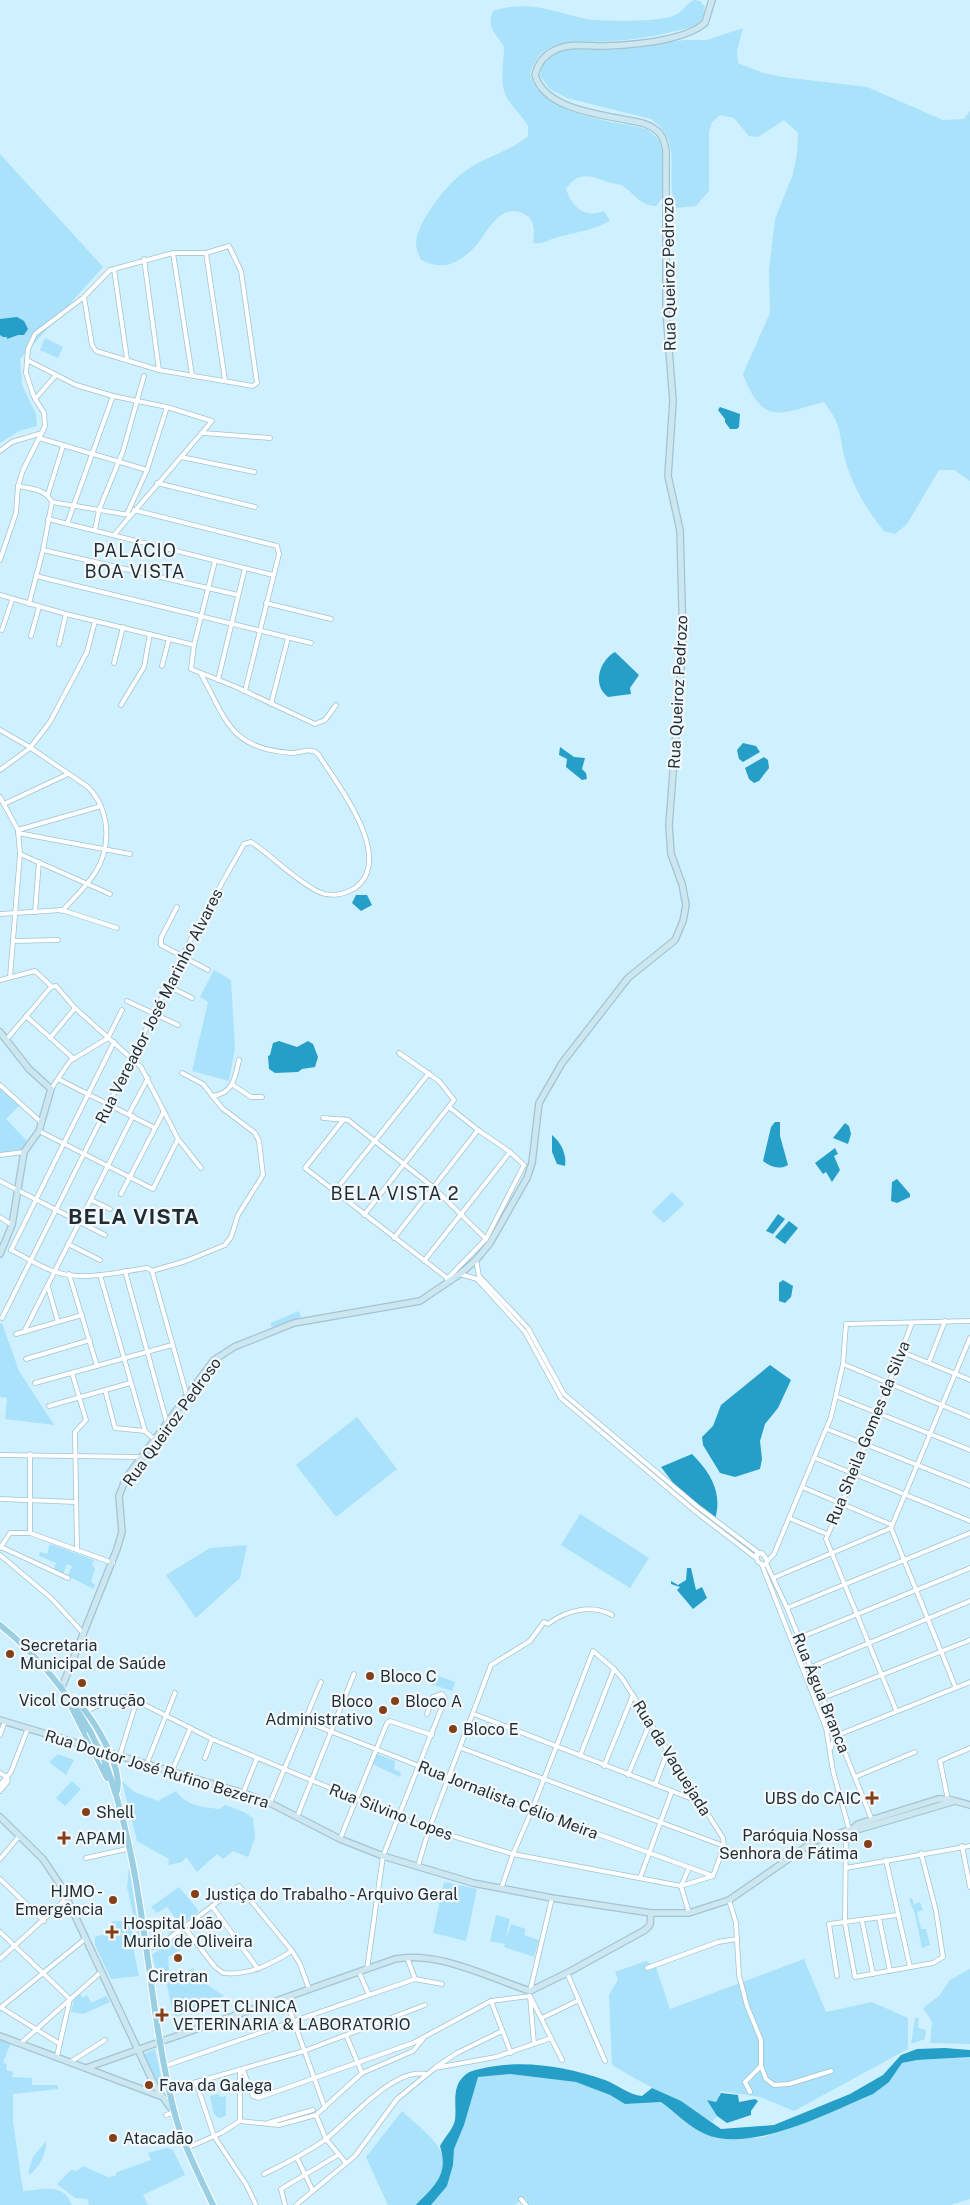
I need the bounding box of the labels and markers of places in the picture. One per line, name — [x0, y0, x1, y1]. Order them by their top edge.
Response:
place label: Secretaria Municipal de Saúde — [20, 1636, 166, 1673]
marker: Secretaria Municipal de Saúde — [4, 1648, 16, 1660]
place label: Bloco C — [380, 1667, 437, 1686]
marker: Bloco C — [364, 1670, 376, 1682]
marker: Vicol Construção — [76, 1677, 88, 1689]
place label: Vicol Construção — [19, 1691, 145, 1710]
place label: Bloco Administrativo — [265, 1692, 373, 1729]
place label: Bloco A — [405, 1692, 462, 1711]
marker: Bloco A — [389, 1695, 401, 1707]
marker: Bloco Administrativo — [377, 1704, 389, 1716]
place label: Bloco E — [463, 1720, 519, 1739]
marker: Bloco E — [447, 1723, 459, 1735]
place label: UBS do CAIC — [765, 1789, 861, 1808]
marker: UBS do CAIC — [865, 1791, 879, 1805]
place label: Shell — [96, 1803, 135, 1822]
marker: Shell — [80, 1806, 92, 1818]
place label: Paróquia Nossa Senhora de Fátima — [719, 1826, 858, 1863]
place label: APAMI — [75, 1829, 126, 1848]
marker: APAMI — [57, 1831, 71, 1845]
marker: Paróquia Nossa Senhora de Fátima — [862, 1838, 874, 1850]
place label: HJMO - Emergência — [15, 1882, 103, 1919]
place label: Justiça do Trabalho - Arquivo Geral — [205, 1885, 458, 1904]
marker: Justiça do Trabalho - Arquivo Geral — [189, 1888, 201, 1900]
marker: HJMO - Emergência — [107, 1894, 119, 1906]
place label: Hospital João Murilo de Oliveira — [123, 1914, 253, 1951]
marker: Hospital João Murilo de Oliveira — [105, 1925, 119, 1939]
marker: Ciretran — [172, 1952, 184, 1964]
place label: Ciretran — [148, 1967, 208, 1986]
place label: BIOPET CLINICA VETERINARIA & LABORATORIO — [173, 1997, 410, 2034]
marker: BIOPET CLINICA VETERINARIA & LABORATORIO — [155, 2008, 169, 2022]
place label: Fava da Galega — [159, 2076, 272, 2095]
marker: Fava da Galega — [143, 2079, 155, 2091]
place label: Atacadão — [123, 2129, 193, 2148]
marker: Atacadão — [107, 2132, 119, 2144]

